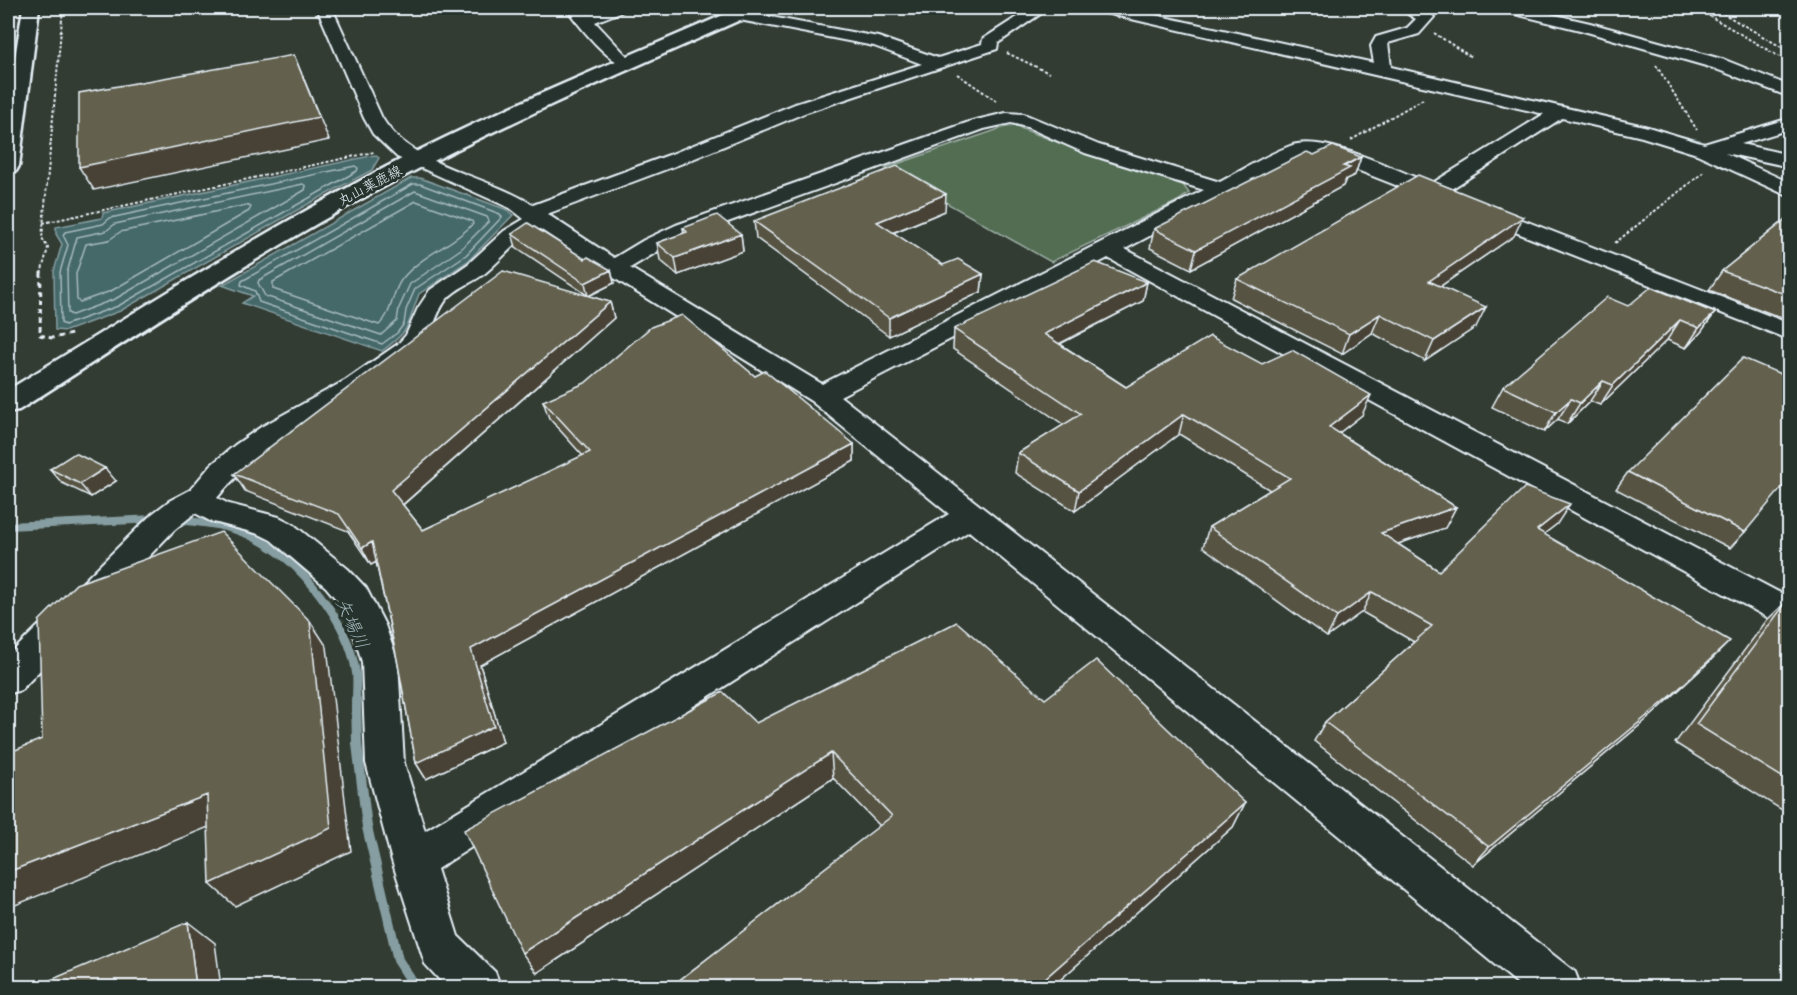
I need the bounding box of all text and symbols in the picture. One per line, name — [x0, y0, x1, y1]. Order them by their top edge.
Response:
street label: 丸山葉鹿線 — [334, 160, 406, 212]
water label: 矢場川 — [326, 593, 376, 655]

